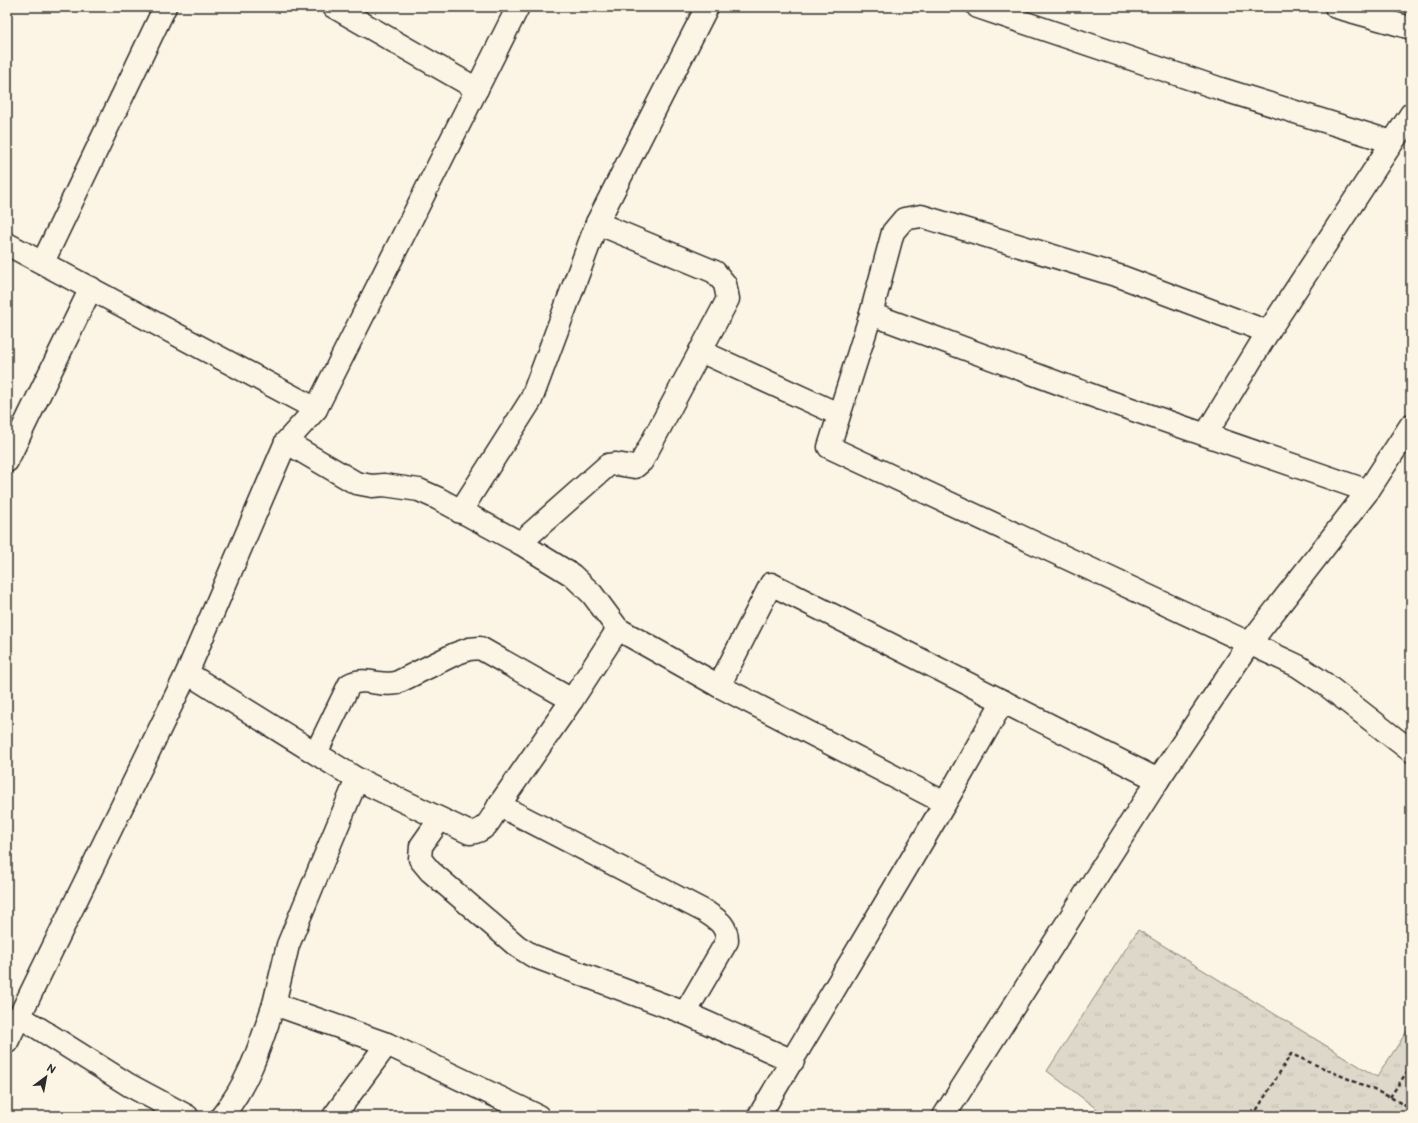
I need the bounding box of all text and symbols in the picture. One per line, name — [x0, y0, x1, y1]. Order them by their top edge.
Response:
north arrow — [26, 1057, 66, 1097]
text: N — [44, 1061, 58, 1077]

